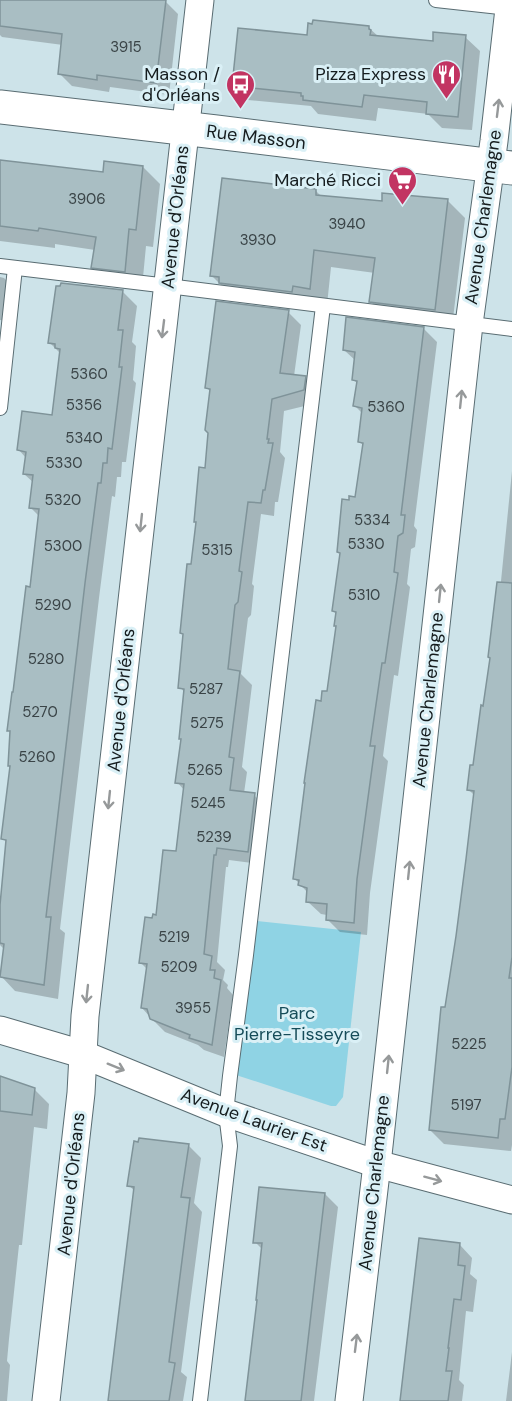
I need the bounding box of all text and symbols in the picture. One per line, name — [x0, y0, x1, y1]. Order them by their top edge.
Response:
house number: 3915 — [110, 37, 142, 57]
restaurant icon: Pizza Express — [431, 58, 463, 100]
place label: Masson / d'Orléans — [142, 62, 220, 107]
place label: Pizza Express — [315, 62, 426, 86]
bus stop icon: Masson / d'Orléans — [225, 68, 257, 110]
one-way arrow — [493, 98, 504, 118]
street label: Rue Masson — [205, 119, 307, 155]
street label: Avenue Charlemagne — [459, 128, 507, 306]
street label: Avenue d'Orléans — [156, 144, 194, 290]
supermarket icon: Marché Ricci — [386, 164, 418, 206]
place label: Marché Ricci — [274, 168, 381, 192]
house number: 3906 — [68, 189, 106, 209]
house number: 3940 — [328, 214, 366, 234]
house number: 3930 — [240, 230, 276, 250]
one-way arrow — [157, 319, 168, 339]
house number: 5360 — [70, 364, 108, 384]
one-way arrow — [456, 390, 467, 410]
house number: 5356 — [66, 395, 102, 415]
house number: 5360 — [367, 397, 405, 417]
house number: 5340 — [65, 428, 103, 448]
house number: 5330 — [45, 453, 83, 473]
house number: 5320 — [45, 490, 81, 510]
house number: 5334 — [354, 510, 390, 530]
one-way arrow — [135, 513, 146, 533]
house number: 5330 — [347, 534, 385, 554]
house number: 5300 — [44, 536, 82, 556]
house number: 5315 — [201, 540, 233, 560]
one-way arrow — [434, 584, 445, 604]
house number: 5310 — [348, 585, 380, 605]
house number: 5290 — [34, 595, 72, 615]
street label: Avenue Charlemagne — [407, 611, 449, 789]
street label: Avenue d'Orléans — [102, 627, 140, 773]
house number: 5280 — [28, 649, 64, 669]
house number: 5287 — [189, 679, 223, 699]
house number: 5270 — [22, 702, 58, 722]
house number: 5275 — [190, 713, 224, 733]
house number: 5260 — [18, 747, 56, 767]
house number: 5265 — [187, 760, 223, 780]
one-way arrow — [104, 790, 115, 810]
house number: 5245 — [190, 793, 226, 813]
house number: 5239 — [196, 827, 232, 847]
one-way arrow — [404, 861, 415, 881]
house number: 5219 — [158, 927, 190, 947]
house number: 5209 — [160, 957, 198, 977]
one-way arrow — [82, 984, 93, 1004]
house number: 3955 — [175, 998, 211, 1018]
park label: Parc Pierre-Tisseyre — [234, 1001, 360, 1046]
house number: 5225 — [451, 1034, 487, 1054]
one-way arrow — [382, 1055, 393, 1075]
one-way arrow — [106, 1062, 124, 1073]
street label: Avenue Laurier Est — [178, 1082, 330, 1158]
street label: Avenue Charlemagne — [353, 1094, 395, 1272]
house number: 5197 — [451, 1095, 481, 1115]
street label: Avenue d'Orléans — [52, 1111, 90, 1257]
one-way arrow — [424, 1174, 443, 1186]
one-way arrow — [351, 1333, 362, 1353]

